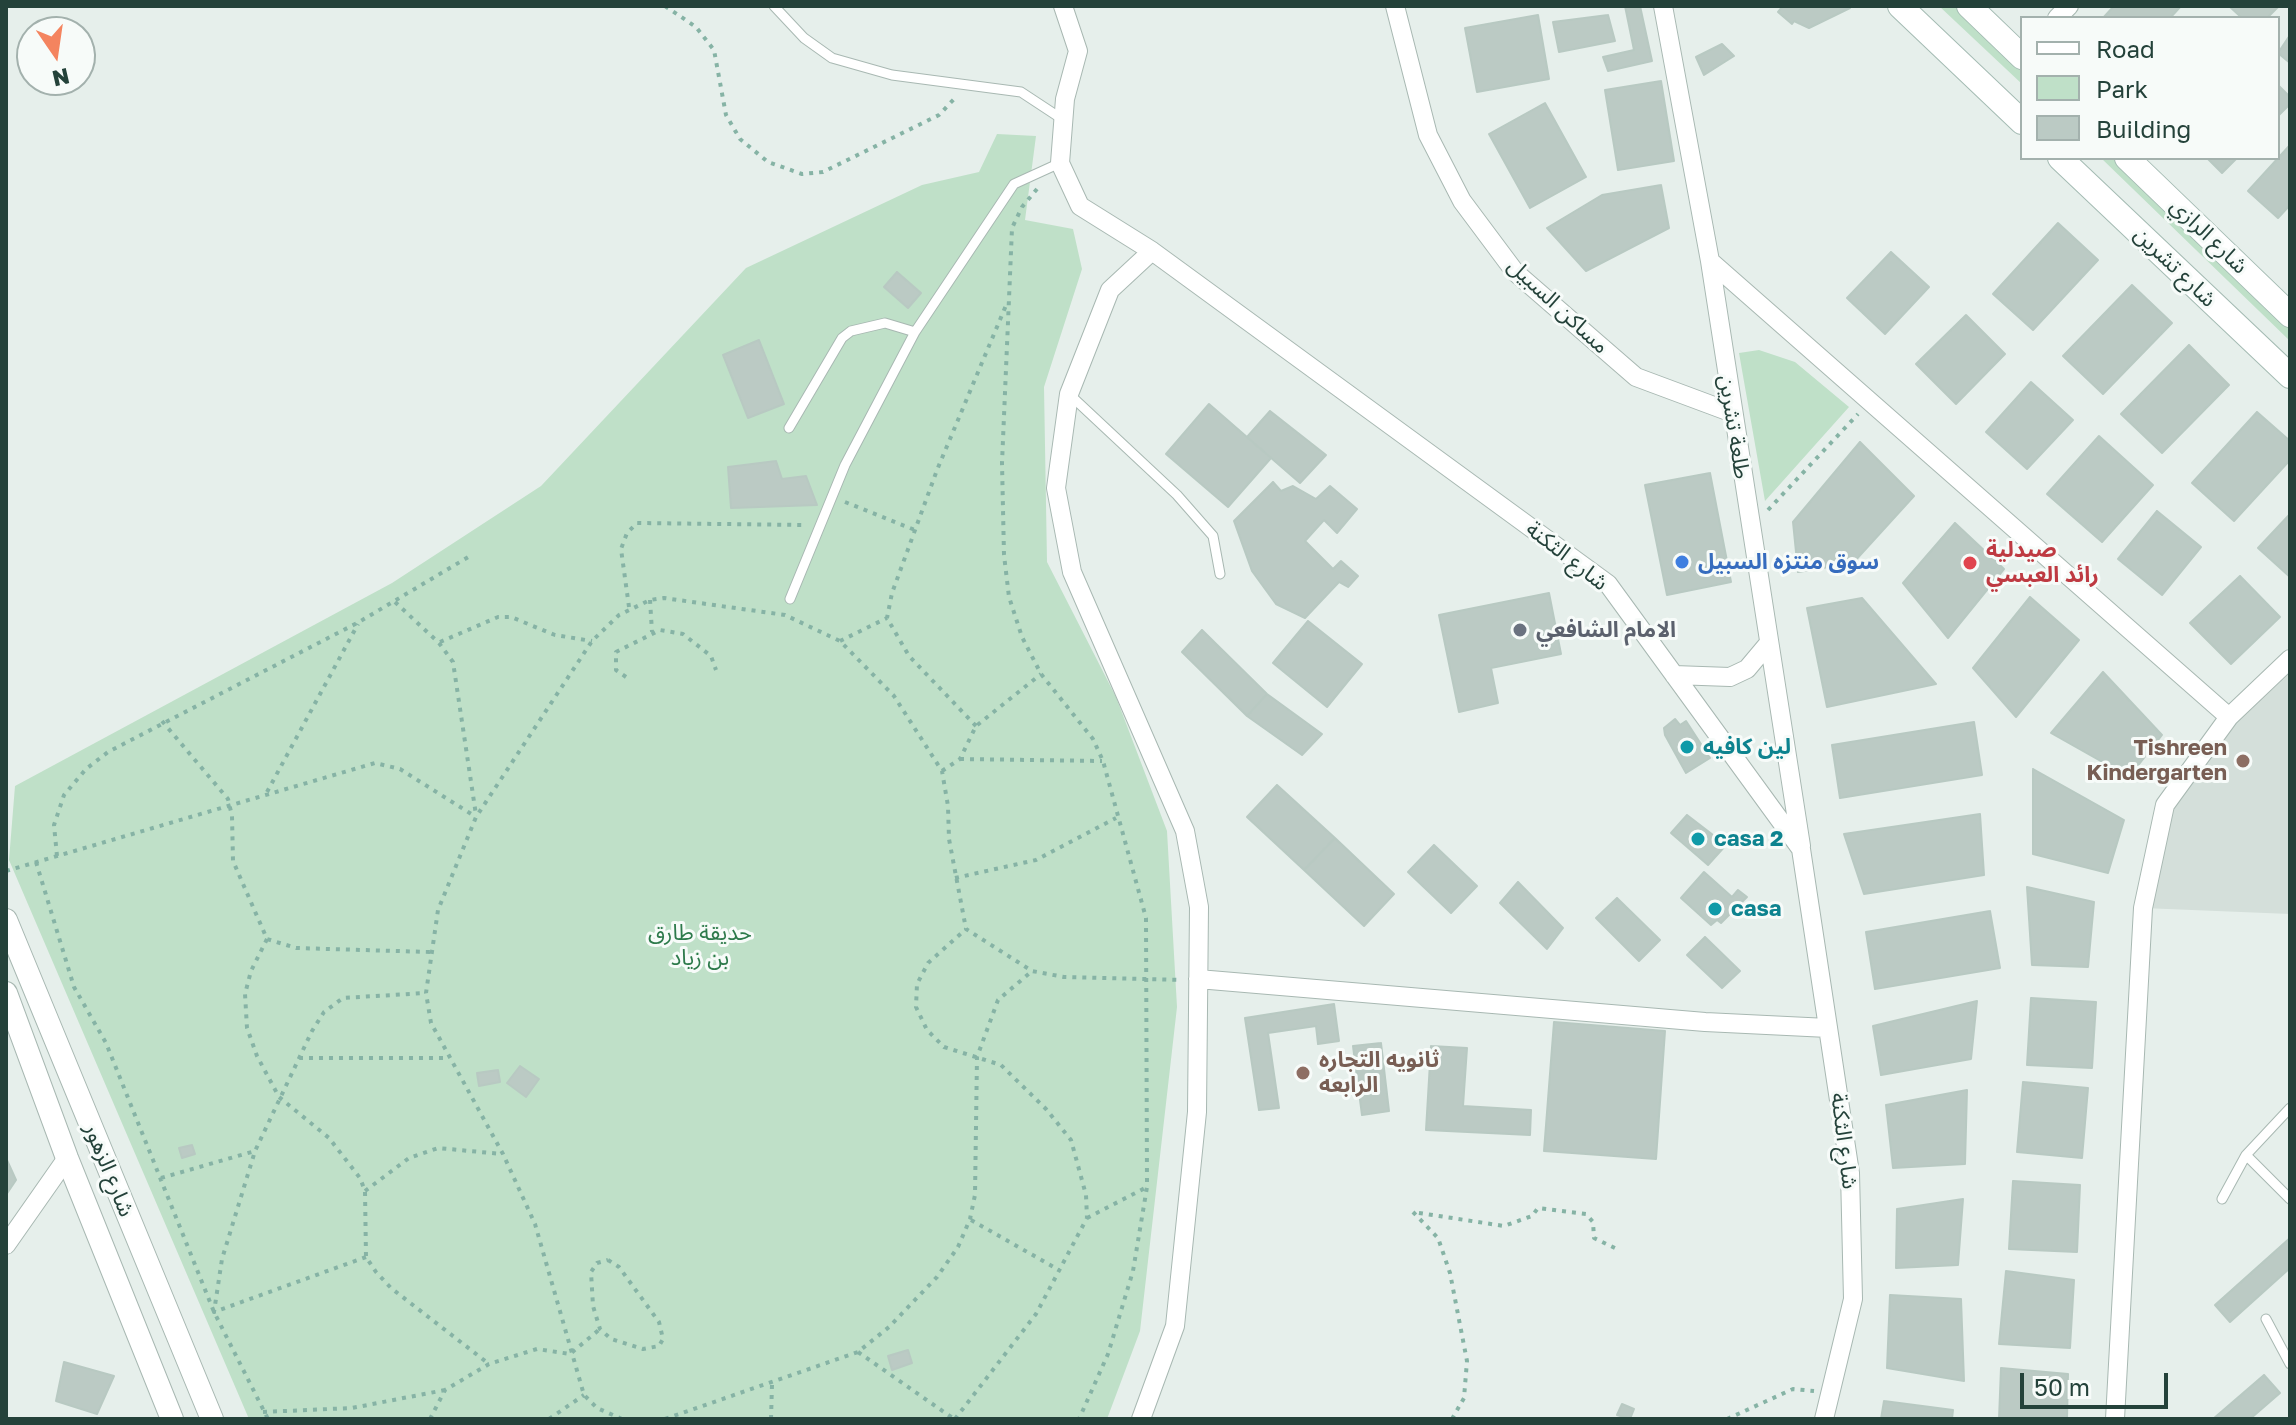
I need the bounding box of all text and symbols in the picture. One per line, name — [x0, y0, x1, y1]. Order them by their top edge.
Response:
north arrow — [16, 16, 96, 96]
legend — [2020, 16, 2280, 160]
text: Road — [2096, 34, 2155, 63]
text: N — [50, 63, 72, 93]
text: Park — [2096, 74, 2148, 103]
text: Building — [2096, 114, 2191, 143]
street label: شارع الرازي — [2165, 193, 2253, 279]
street label: شارع تشرين — [2128, 221, 2222, 313]
street label: مساكن السبيل — [1502, 252, 1614, 360]
street label: طلعة تشرين — [1713, 373, 1755, 481]
street label: شارع الثكنة — [1521, 516, 1613, 596]
place label: صيدلية رائد العبسي — [1986, 537, 2099, 588]
place label: سوق منتزه السبيل — [1698, 549, 1879, 575]
marker: سوق منتزه السبيل — [1673, 553, 1691, 571]
marker: صيدلية رائد العبسي — [1961, 554, 1979, 572]
place label: الامام الشافعي — [1536, 617, 1676, 643]
marker: الامام الشافعي — [1511, 621, 1529, 639]
place label: لين كافيه — [1703, 734, 1791, 760]
place label: Tishreen Kindergarten — [2087, 735, 2227, 786]
marker: لين كافيه — [1678, 738, 1696, 756]
marker: Tishreen Kindergarten — [2234, 752, 2252, 770]
place label: casa 2 — [1714, 826, 1783, 852]
marker: casa 2 — [1689, 830, 1707, 848]
place label: casa — [1731, 896, 1781, 922]
marker: casa — [1706, 900, 1724, 918]
park label: حديقة طارق بن زياد — [648, 920, 752, 972]
place label: ثانويه التجاره الرابعه — [1319, 1047, 1439, 1098]
marker: ثانويه التجاره الرابعه — [1294, 1064, 1312, 1082]
street label: شارع الثكنة — [1825, 1091, 1863, 1191]
street label: شارع الزهور — [78, 1120, 140, 1220]
scale bar — [2024, 1357, 2172, 1407]
text: 50 m — [2034, 1372, 2090, 1401]

